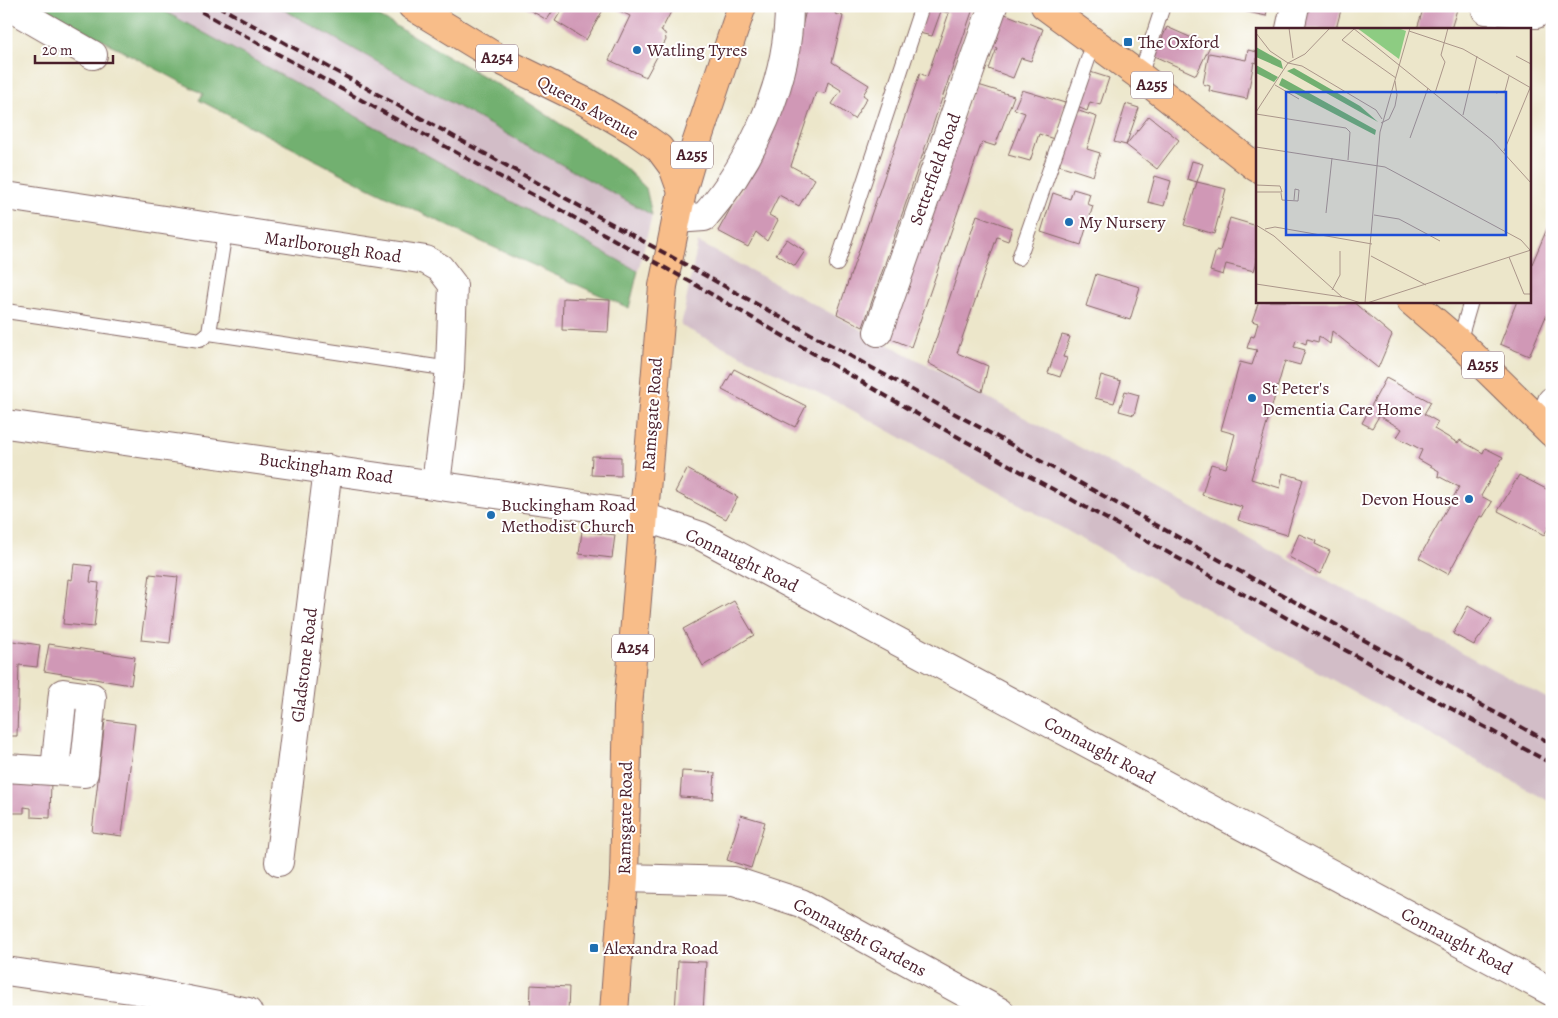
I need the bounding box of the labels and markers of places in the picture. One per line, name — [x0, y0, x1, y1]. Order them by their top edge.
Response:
place label: The Oxford — [1138, 30, 1220, 54]
marker: The Oxford — [1122, 36, 1134, 48]
place label: Watling Tyres — [646, 38, 748, 62]
marker: Watling Tyres — [631, 44, 643, 56]
place label: My Nursery — [1079, 210, 1167, 234]
marker: My Nursery — [1063, 216, 1075, 228]
place label: St Peter's Dementia Care Home — [1262, 376, 1422, 421]
marker: St Peter's Dementia Care Home — [1246, 392, 1258, 404]
place label: Devon House — [1361, 487, 1459, 511]
place label: Buckingham Road Methodist Church — [501, 493, 636, 538]
marker: Devon House — [1463, 493, 1475, 505]
marker: Buckingham Road Methodist Church — [485, 509, 497, 521]
place label: Alexandra Road — [603, 936, 719, 960]
marker: Alexandra Road — [588, 942, 600, 954]

